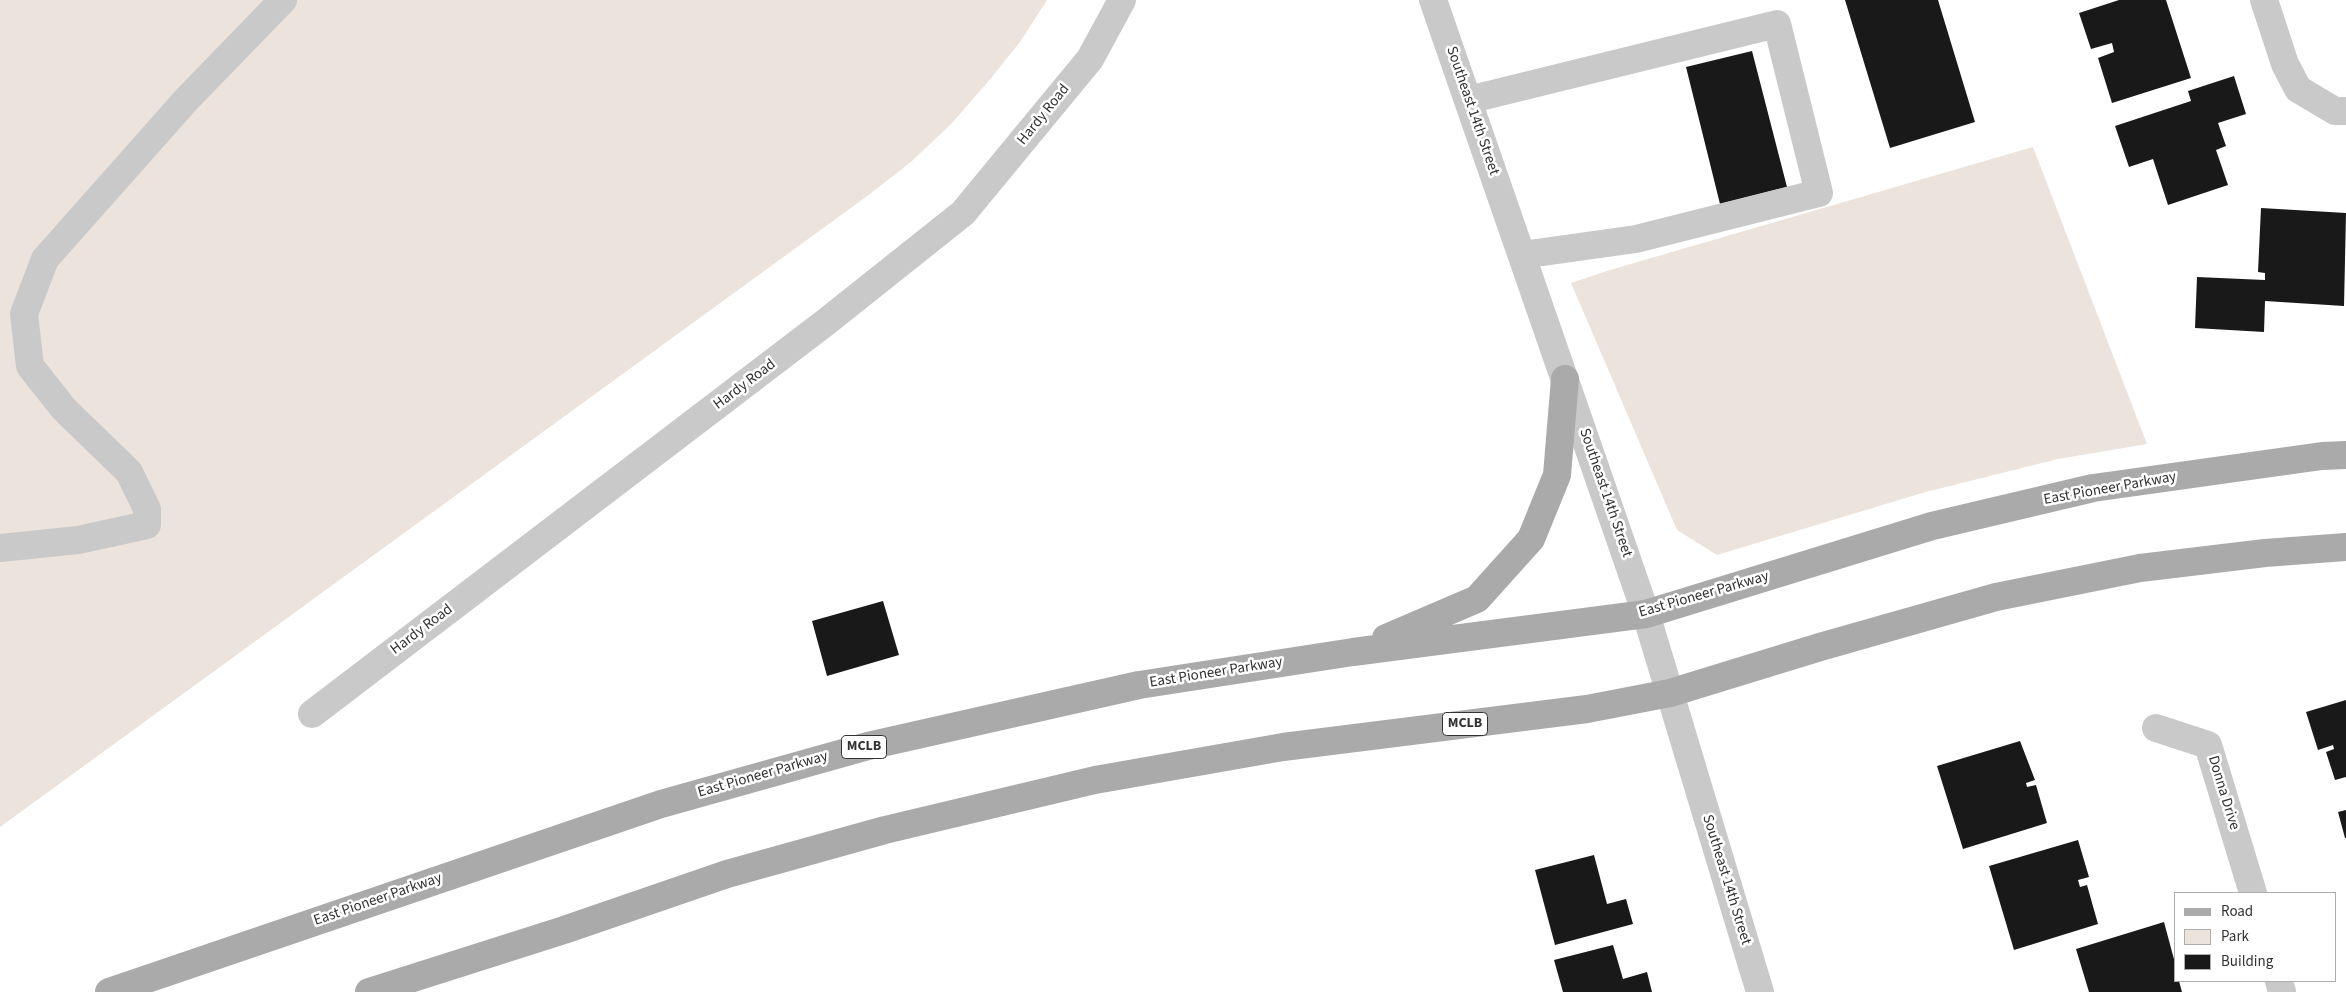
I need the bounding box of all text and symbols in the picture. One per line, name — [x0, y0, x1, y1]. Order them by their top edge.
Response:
street label: Southeast 14th Street — [1441, 44, 1503, 178]
street label: Hardy Road — [1014, 81, 1074, 149]
street label: Hardy Road — [710, 356, 780, 414]
street label: Southeast 14th Street — [1574, 426, 1636, 560]
street label: East Pioneer Parkway — [2042, 468, 2178, 510]
street label: East Pioneer Parkway — [1637, 568, 1771, 622]
street label: Hardy Road — [387, 601, 457, 659]
street label: East Pioneer Parkway — [1148, 654, 1284, 692]
road number: MCLB — [1442, 712, 1488, 736]
road number: MCLB — [842, 736, 886, 759]
street label: East Pioneer Parkway — [696, 748, 830, 802]
street label: Donna Drive — [2203, 754, 2243, 832]
street label: Southeast 14th Street — [1698, 813, 1754, 947]
street label: East Pioneer Parkway — [312, 870, 444, 930]
legend — [2174, 892, 2336, 982]
text: Road — [2221, 901, 2253, 922]
text: Park — [2221, 926, 2249, 947]
text: Building — [2221, 951, 2273, 972]

